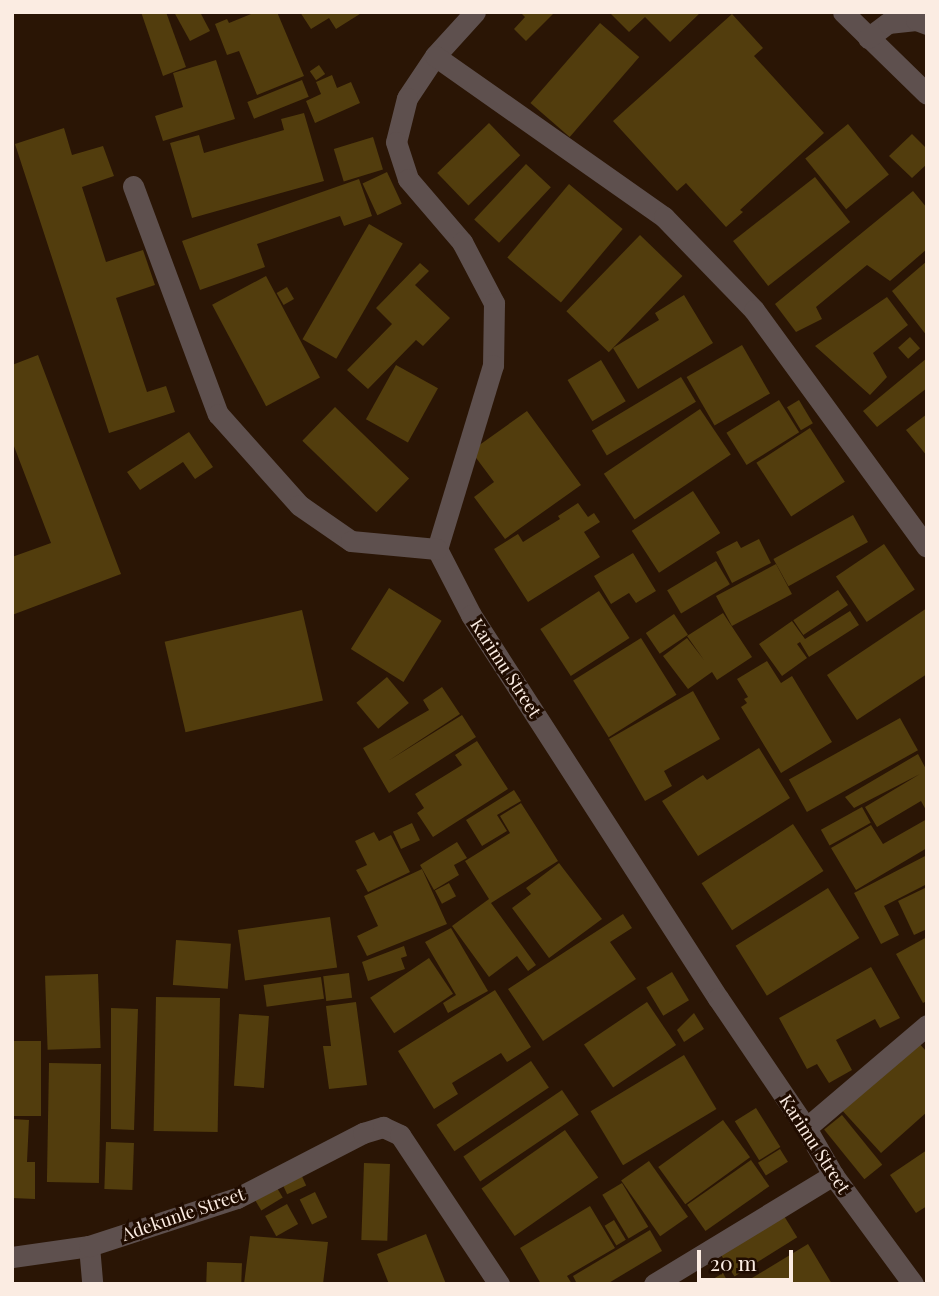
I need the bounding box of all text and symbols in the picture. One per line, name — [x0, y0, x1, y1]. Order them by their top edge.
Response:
street label: Karimu Street — [466, 615, 546, 721]
street label: Karimu Street — [775, 1091, 855, 1197]
street label: Adekunle Street — [119, 1183, 247, 1245]
scale bar — [701, 1236, 797, 1280]
text: 20 m — [710, 1248, 757, 1276]

